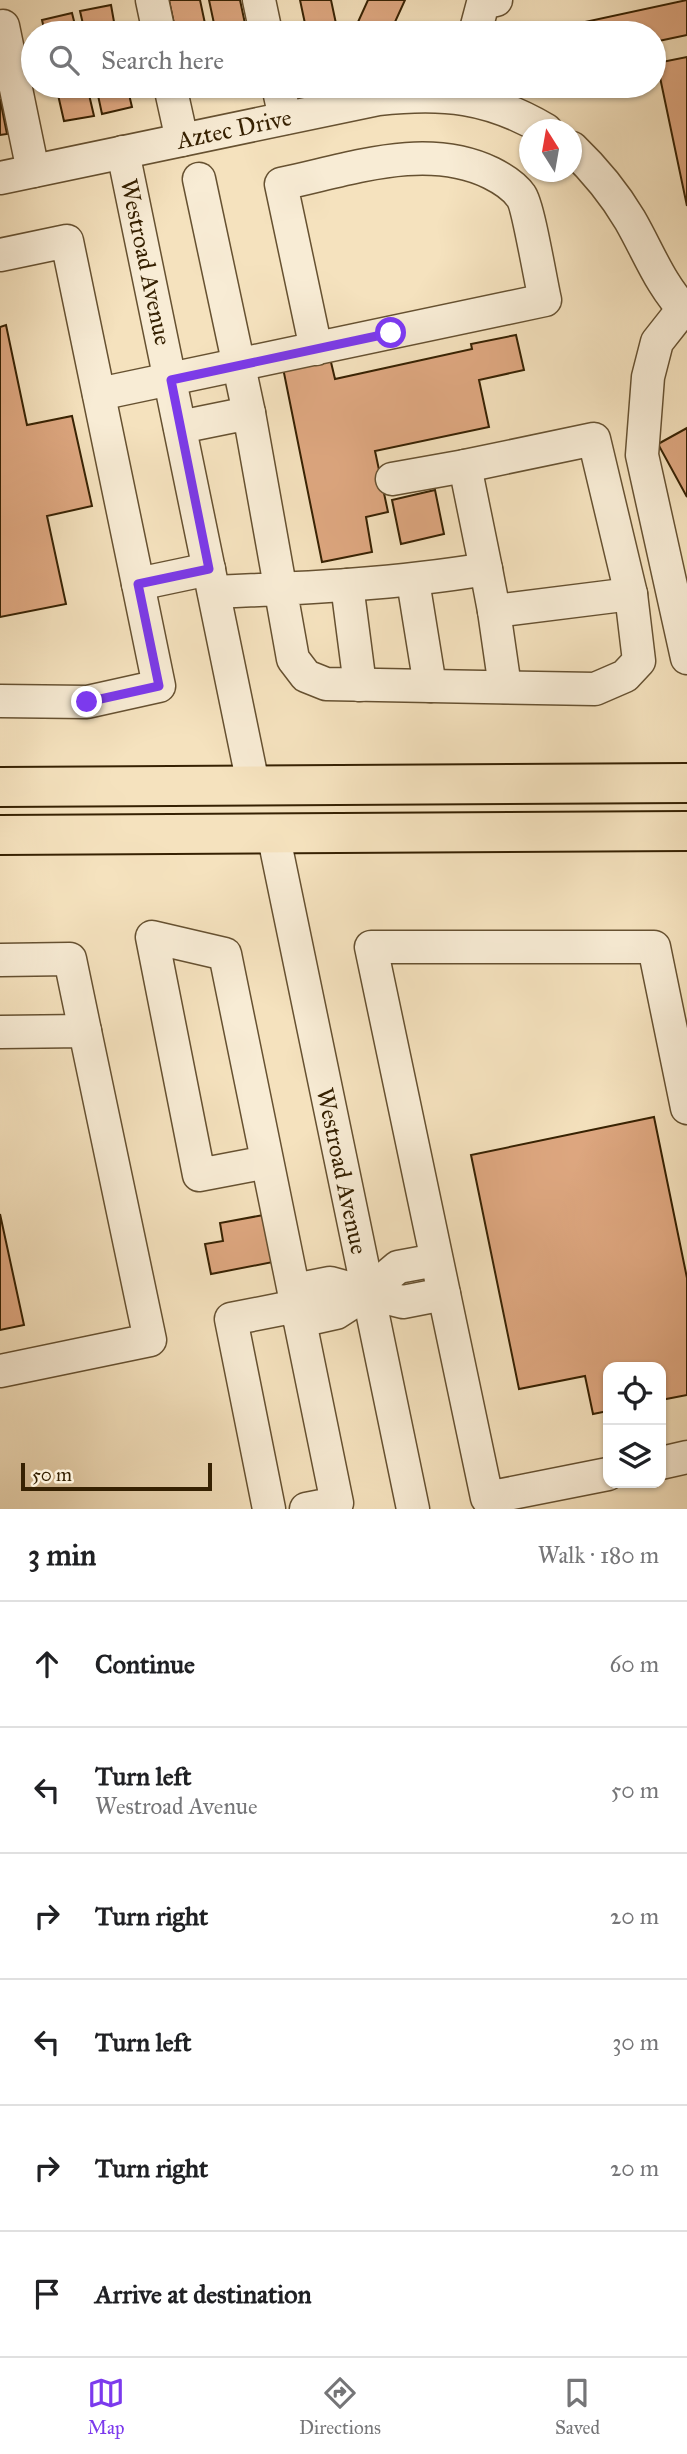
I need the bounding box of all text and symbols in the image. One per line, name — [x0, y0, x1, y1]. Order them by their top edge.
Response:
search box — [21, 21, 666, 98]
icon: search — [45, 41, 83, 79]
text: Search here — [101, 44, 224, 76]
street label: Aztec Drive — [173, 102, 294, 156]
north arrow — [519, 119, 582, 182]
street label: Westroad Avenue — [114, 176, 178, 348]
route start — [375, 317, 406, 348]
route end — [71, 686, 102, 717]
street label: Westroad Avenue — [310, 1085, 374, 1257]
map controls — [603, 1362, 666, 1488]
button: locate — [603, 1362, 666, 1425]
button: layers — [603, 1425, 666, 1488]
scale bar — [21, 1460, 212, 1492]
text: 50 m — [32, 1463, 72, 1486]
text: 3 min — [28, 1537, 96, 1573]
text: Walk · 180 m — [538, 1541, 659, 1569]
icon: ahead — [28, 1645, 66, 1683]
text: Continue — [95, 1648, 195, 1680]
text: 60 m — [610, 1650, 659, 1678]
text: Turn left — [95, 1760, 191, 1792]
icon: left — [28, 1771, 66, 1809]
text: 50 m — [611, 1776, 659, 1804]
text: Westroad Avenue — [95, 1792, 258, 1820]
icon: right — [28, 1897, 66, 1935]
text: Turn right — [95, 1900, 208, 1932]
text: 20 m — [610, 1902, 659, 1930]
icon: left — [28, 2023, 66, 2061]
text: Turn left — [95, 2026, 191, 2058]
text: 30 m — [612, 2028, 659, 2056]
icon: right — [28, 2149, 66, 2187]
text: Turn right — [95, 2152, 208, 2184]
text: 20 m — [610, 2154, 659, 2182]
icon: arrive — [28, 2275, 66, 2313]
text: Arrive at destination — [95, 2278, 312, 2310]
tab: Map — [87, 2374, 125, 2439]
tab: Directions — [299, 2374, 381, 2439]
tab: Saved — [555, 2374, 600, 2439]

